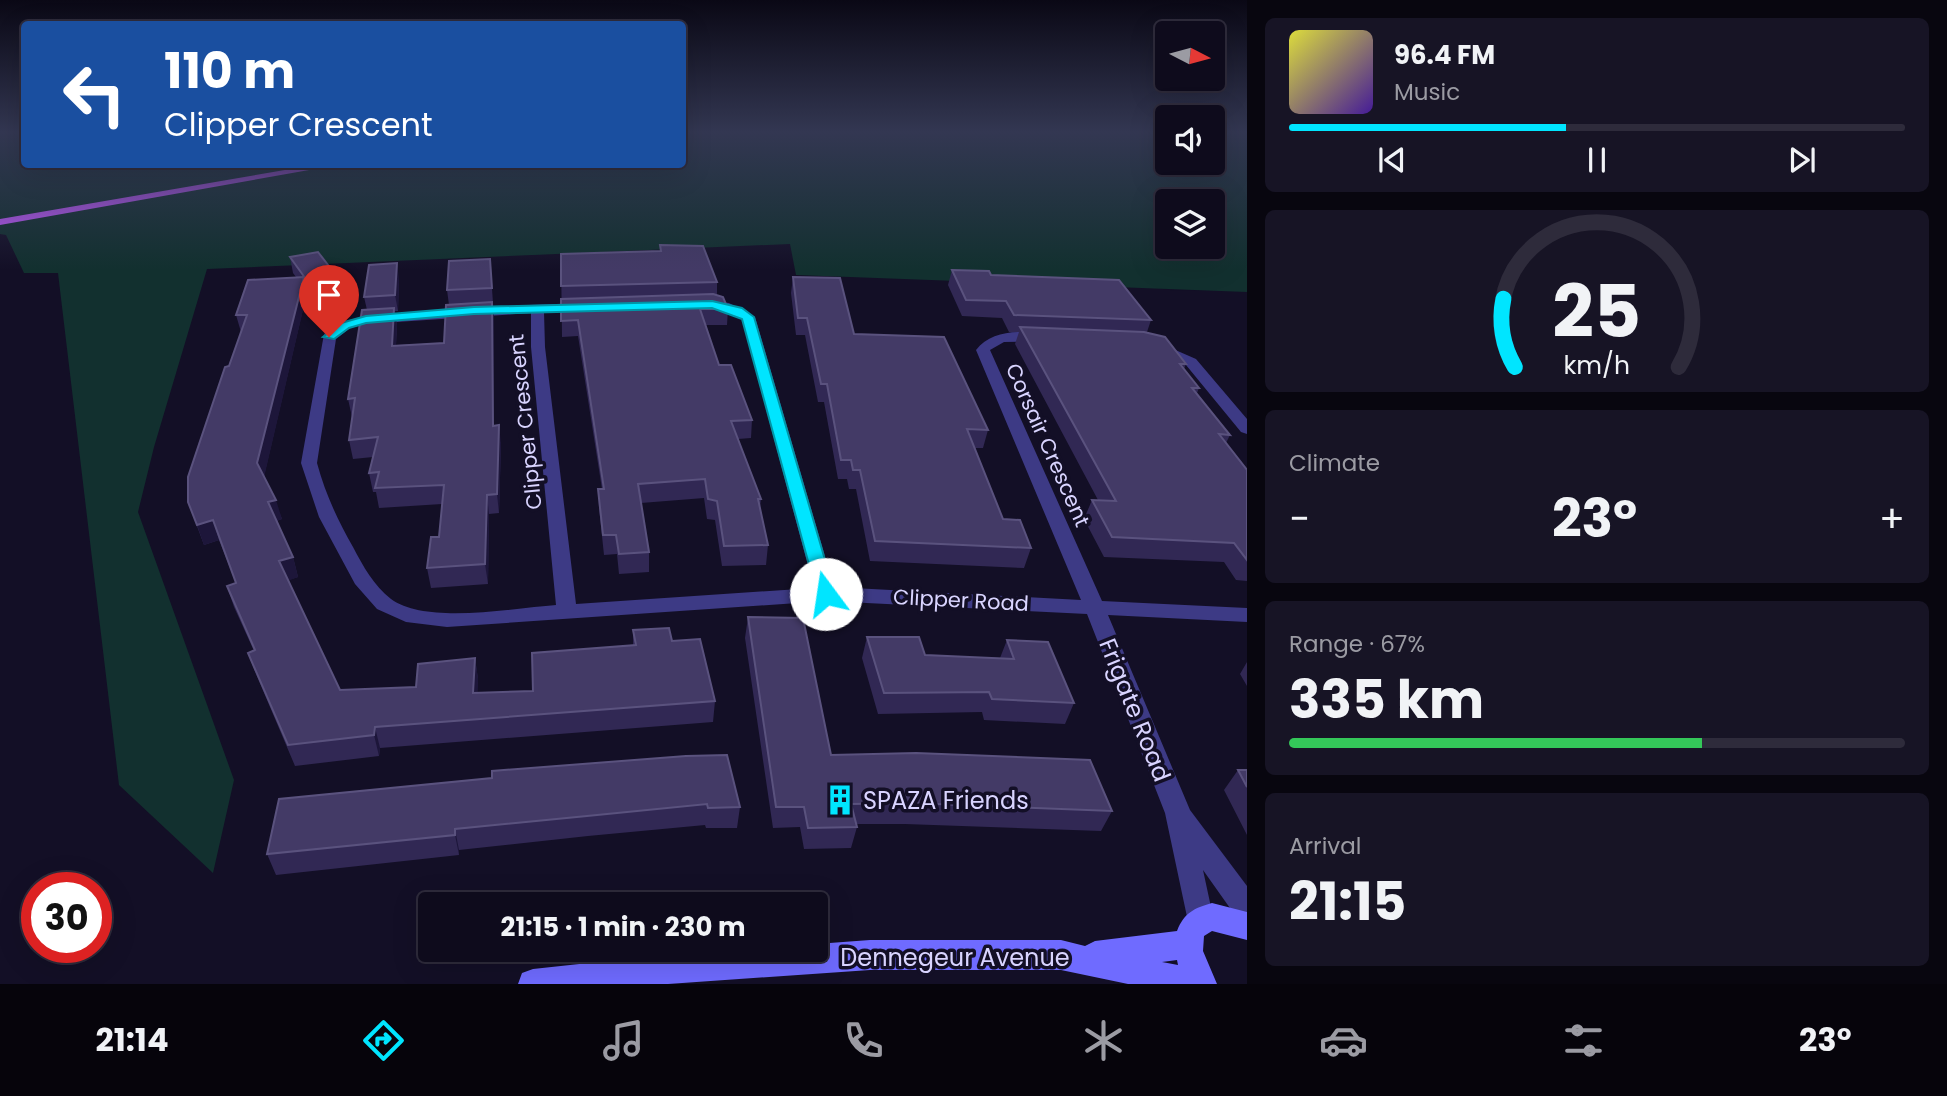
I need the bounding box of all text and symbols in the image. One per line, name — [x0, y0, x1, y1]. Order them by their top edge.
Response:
north arrow — [1155, 21, 1225, 91]
map controls — [1155, 21, 1225, 259]
text: 110 m — [164, 37, 295, 105]
text: 96.4 FM — [1394, 37, 1495, 73]
icon: left — [49, 49, 140, 140]
text: Music — [1394, 76, 1460, 108]
text: Clipper Crescent — [164, 102, 433, 147]
button: sound — [1155, 105, 1225, 175]
icon: previous — [1373, 141, 1411, 179]
icon: pause — [1578, 141, 1616, 179]
icon: next — [1783, 141, 1821, 179]
button: layers — [1155, 189, 1225, 259]
text: 25 — [1553, 261, 1641, 362]
pin — [299, 265, 359, 337]
icon: arrive — [310, 276, 348, 314]
street label: Clipper Crescent — [501, 333, 549, 511]
text: km/h — [1564, 347, 1630, 382]
street label: Corsair Crescent — [999, 359, 1097, 531]
text: Climate — [1289, 447, 1380, 479]
text: 23° — [1552, 482, 1637, 555]
text: − — [1289, 492, 1310, 545]
text: + — [1879, 492, 1905, 545]
position arrow — [789, 557, 863, 631]
street label: Clipper Road — [892, 582, 1030, 618]
text: Range · 67% — [1289, 628, 1425, 660]
street label: Frigate Road — [1091, 633, 1179, 787]
text: 335 km — [1289, 663, 1484, 736]
building icon: SPAZA Friends — [823, 783, 857, 817]
place label: SPAZA Friends — [863, 784, 1029, 817]
text: Arrival — [1289, 830, 1361, 862]
text: 21:15 — [1289, 865, 1406, 938]
speed limit sign: 30 — [21, 872, 112, 963]
text: 21:15 · 1 min · 230 m — [501, 909, 745, 945]
street label: Dennegeur Avenue — [840, 941, 1070, 974]
icon: directions — [359, 1016, 408, 1065]
icon: music — [599, 1016, 648, 1065]
icon: phone — [839, 1016, 888, 1065]
icon: climate — [1079, 1016, 1128, 1065]
icon: car — [1319, 1016, 1368, 1065]
icon: filters — [1559, 1016, 1608, 1065]
text: 21:14 — [95, 1017, 169, 1062]
text: 23° — [1799, 1017, 1851, 1062]

